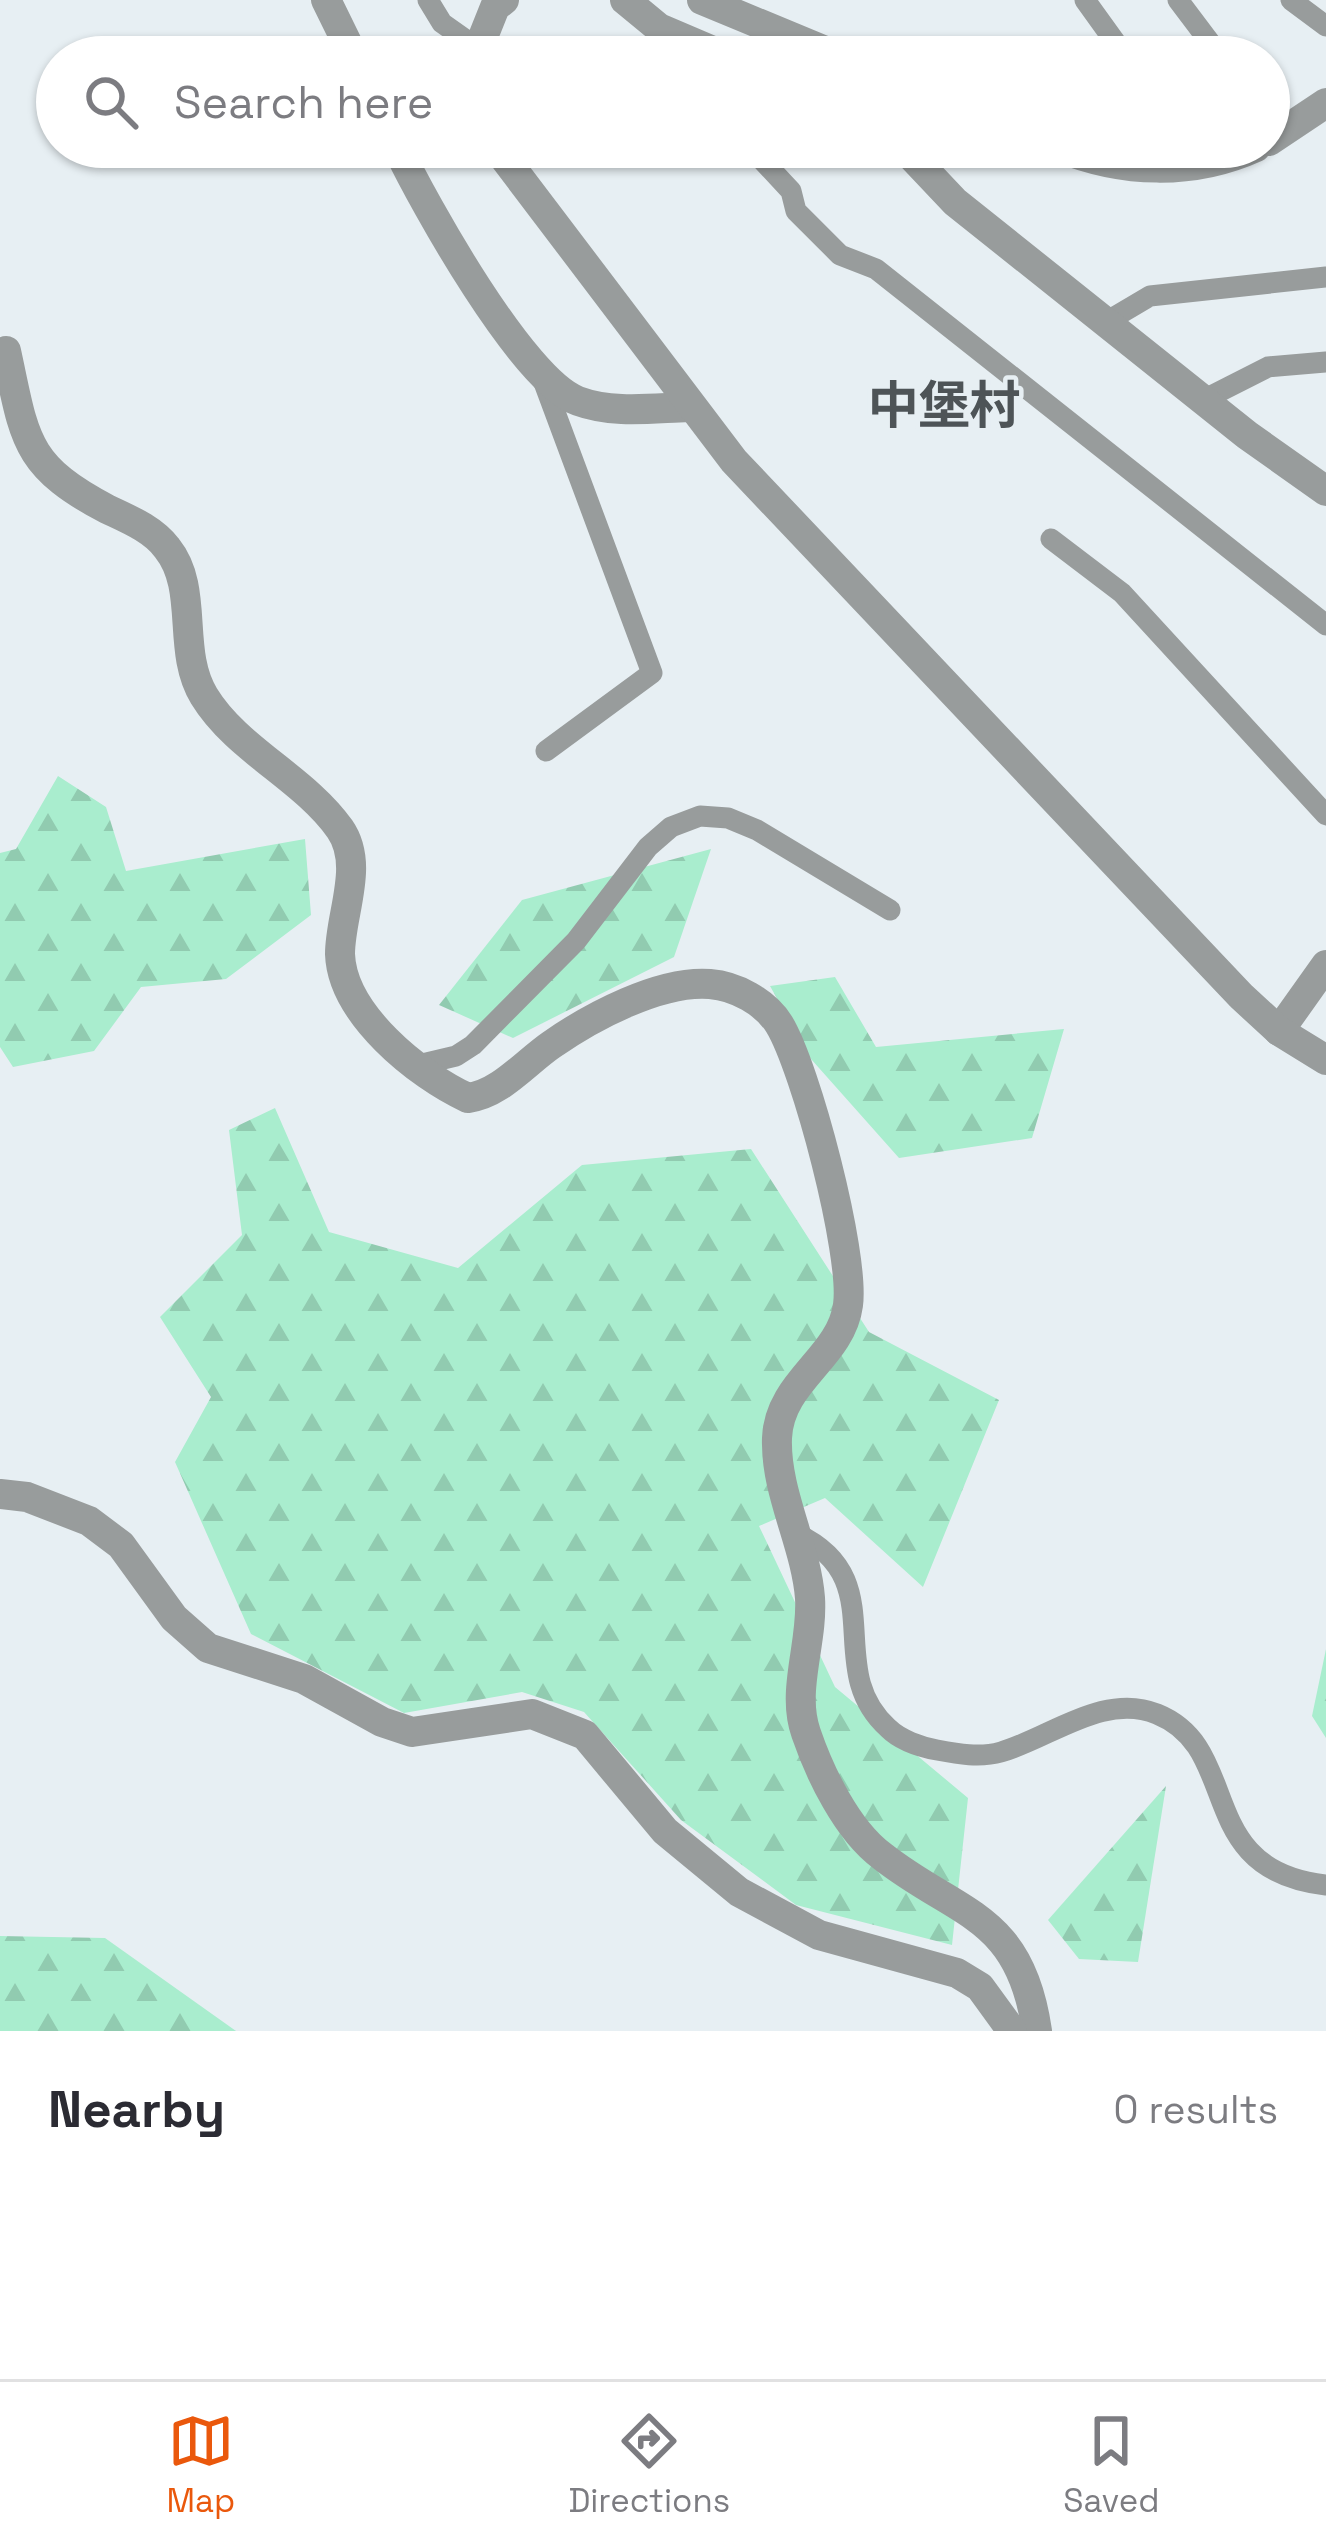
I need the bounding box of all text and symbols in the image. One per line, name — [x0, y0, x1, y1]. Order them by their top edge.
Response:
search box — [36, 36, 1290, 168]
icon: search — [78, 69, 144, 135]
text: Search here — [174, 74, 433, 131]
district label: 中堡村 — [867, 373, 1021, 438]
text: Nearby — [48, 2077, 225, 2142]
text: 0 results — [1113, 2085, 1278, 2134]
tab: Map — [167, 2408, 235, 2522]
tab: Directions — [568, 2408, 730, 2522]
tab: Saved — [1063, 2408, 1159, 2522]

